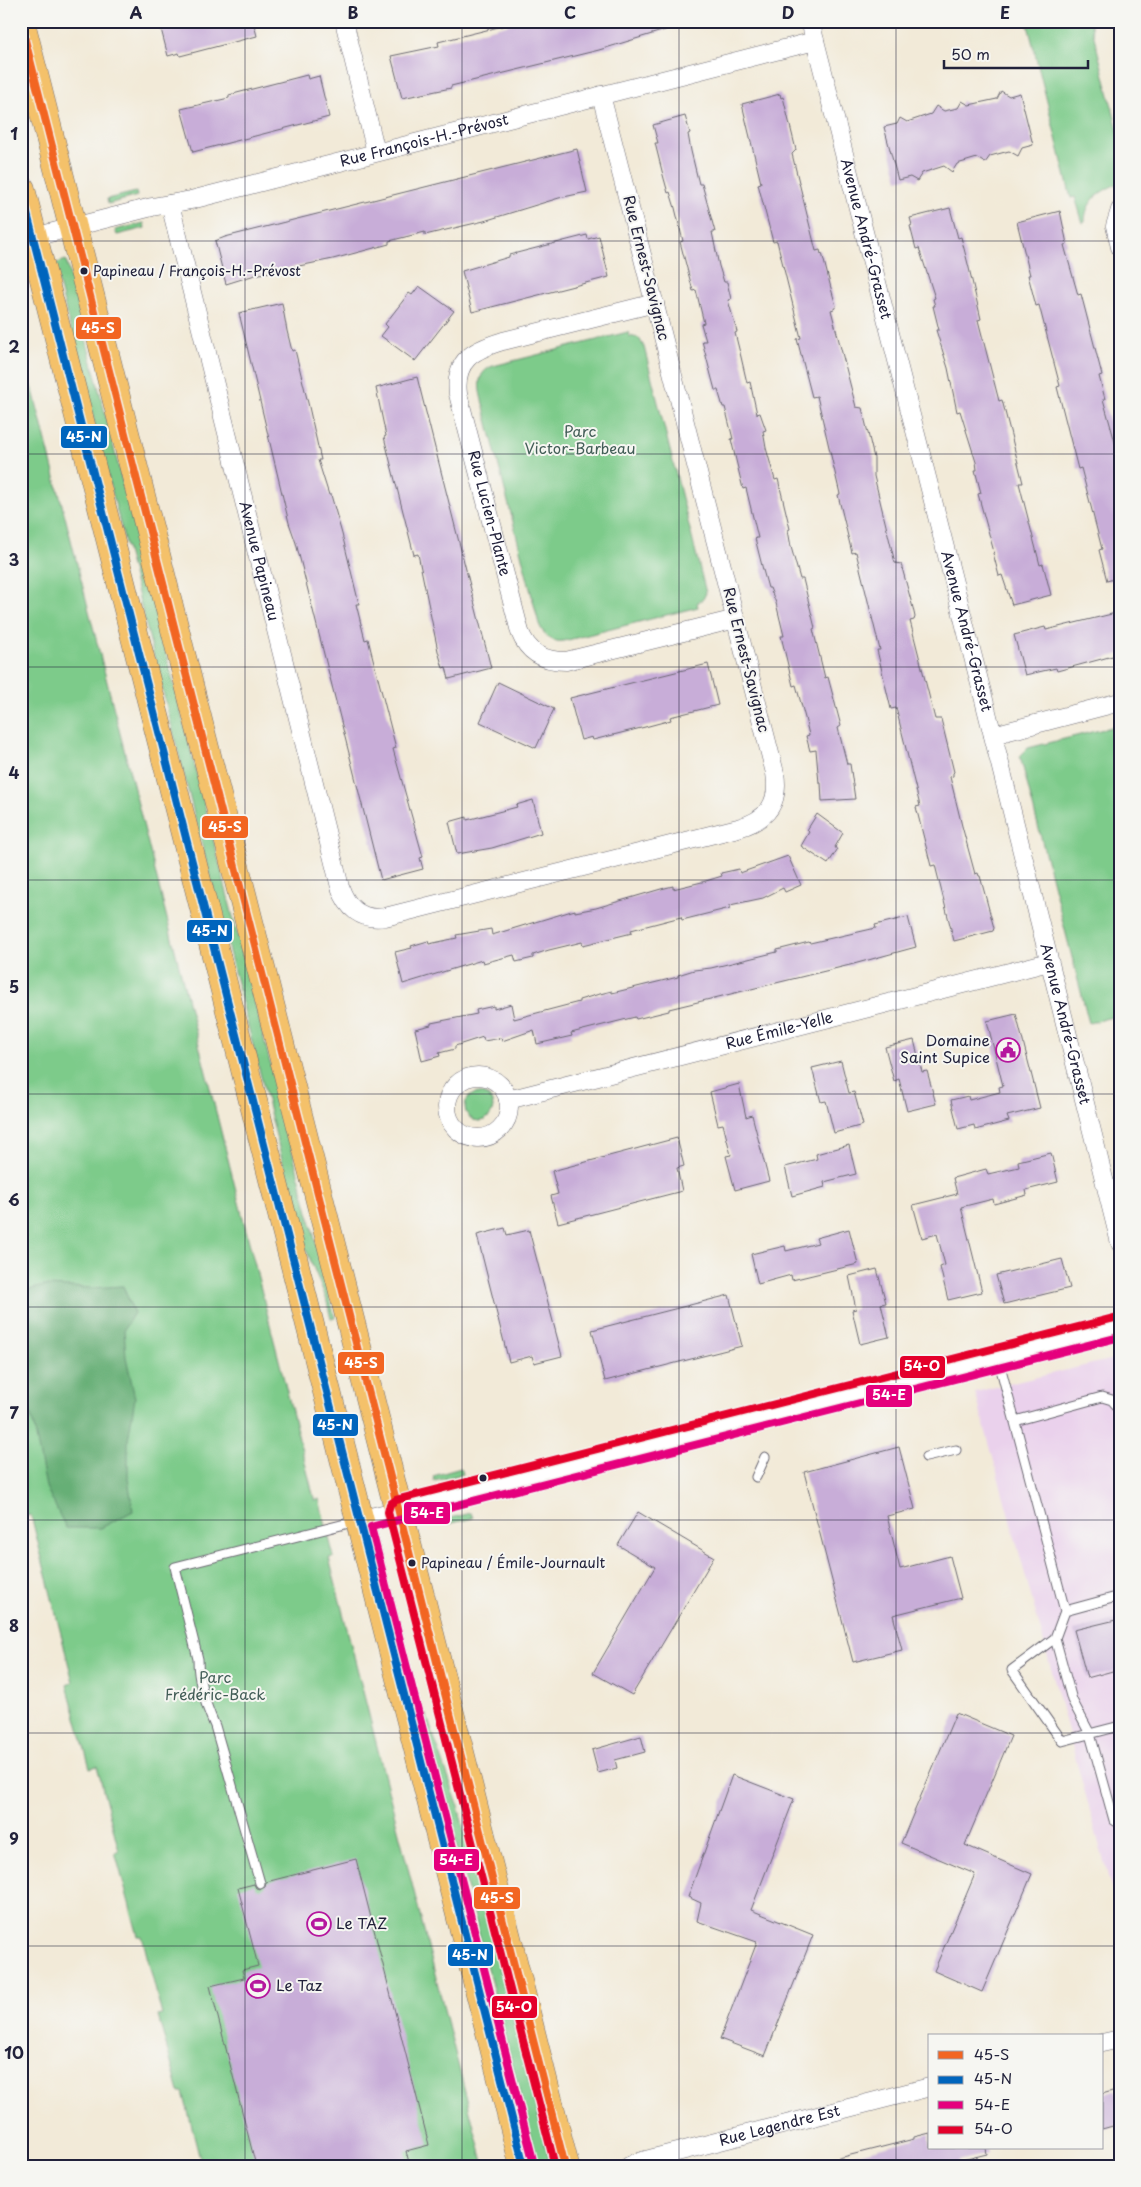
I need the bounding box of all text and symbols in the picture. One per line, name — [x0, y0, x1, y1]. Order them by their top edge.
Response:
text: A — [130, 0, 143, 24]
text: B — [348, 0, 359, 24]
text: C — [564, 0, 576, 24]
text: D — [782, 0, 794, 24]
text: E — [1000, 0, 1010, 24]
scale bar — [944, 38, 1087, 70]
text: 50 m — [951, 42, 990, 65]
street label: Rue François-H.-Prévost — [337, 107, 511, 172]
text: 1 — [10, 121, 18, 145]
street label: Avenue André-Grasset — [836, 156, 899, 321]
street label: Rue Ernest-Savignac — [618, 193, 677, 343]
place label: Papineau / François-H.-Prévost — [93, 260, 301, 281]
marker: Papineau / François-H.-Prévost — [79, 266, 89, 276]
line badge: 45-S — [75, 316, 122, 340]
text: 45-S — [81, 317, 115, 338]
text: 2 — [8, 334, 20, 358]
park label: Parc Victor-Barbeau — [525, 419, 635, 459]
line badge: 45-N — [60, 425, 108, 449]
text: 45-N — [66, 426, 102, 447]
street label: Rue Lucien-Plante — [463, 448, 518, 578]
street label: Avenue Papineau — [234, 498, 286, 623]
text: 3 — [9, 547, 19, 571]
street label: Avenue André-Grasset — [936, 548, 999, 714]
street label: Rue Ernest-Savignac — [718, 585, 777, 735]
text: 4 — [9, 760, 20, 784]
line badge: 45-S — [201, 815, 249, 839]
text: 45-S — [208, 816, 242, 837]
line badge: 45-N — [186, 919, 233, 943]
text: 45-N — [192, 920, 228, 941]
street label: Avenue André-Grasset — [1035, 941, 1098, 1107]
text: 5 — [9, 974, 19, 998]
street label: Rue Émile-Yelle — [723, 1005, 835, 1054]
place label: Domaine Saint Supice — [900, 1028, 990, 1068]
public building icon: Domaine Saint Supice — [995, 1037, 1021, 1063]
text: 6 — [8, 1187, 20, 1211]
line badge: 45-S — [337, 1351, 385, 1375]
text: 45-S — [344, 1352, 378, 1373]
line badge: 54-O — [899, 1355, 946, 1379]
text: 54-O — [904, 1355, 940, 1376]
line badge: 54-E — [865, 1384, 913, 1408]
text: 54-E — [872, 1384, 906, 1405]
text: 7 — [9, 1400, 19, 1424]
line badge: 45-N — [312, 1413, 359, 1437]
text: 45-N — [317, 1414, 353, 1435]
unlabelled marker — [478, 1473, 488, 1483]
line badge: 54-E — [403, 1501, 451, 1525]
text: 54-E — [410, 1502, 444, 1523]
place label: Papineau / Émile-Journault — [421, 1552, 605, 1573]
marker: Papineau / Émile-Journault — [407, 1558, 417, 1568]
text: 8 — [9, 1613, 19, 1637]
park label: Parc Frédéric-Back — [165, 1665, 265, 1705]
text: 9 — [9, 1826, 19, 1850]
line badge: 54-E — [433, 1848, 480, 1872]
text: 54-E — [439, 1849, 473, 1870]
line badge: 45-S — [473, 1886, 521, 1910]
text: 45-S — [480, 1887, 514, 1908]
sports icon: Le TAZ — [306, 1911, 332, 1937]
place label: Le TAZ — [336, 1911, 387, 1934]
line badge: 45-N — [447, 1943, 494, 1967]
text: 45-N — [452, 1944, 488, 1965]
sports icon: Le Taz — [245, 1973, 271, 1999]
place label: Le Taz — [276, 1973, 322, 1996]
line badge: 54-O — [491, 1995, 538, 2019]
text: 54-O — [496, 1996, 532, 2017]
legend — [928, 2034, 1104, 2150]
text: 10 — [4, 2040, 24, 2064]
text: 45-S — [974, 2042, 1009, 2065]
text: 45-N — [974, 2066, 1012, 2089]
text: 54-E — [974, 2092, 1010, 2115]
street label: Rue Legendre Est — [716, 2098, 842, 2151]
text: 54-O — [974, 2116, 1013, 2139]

